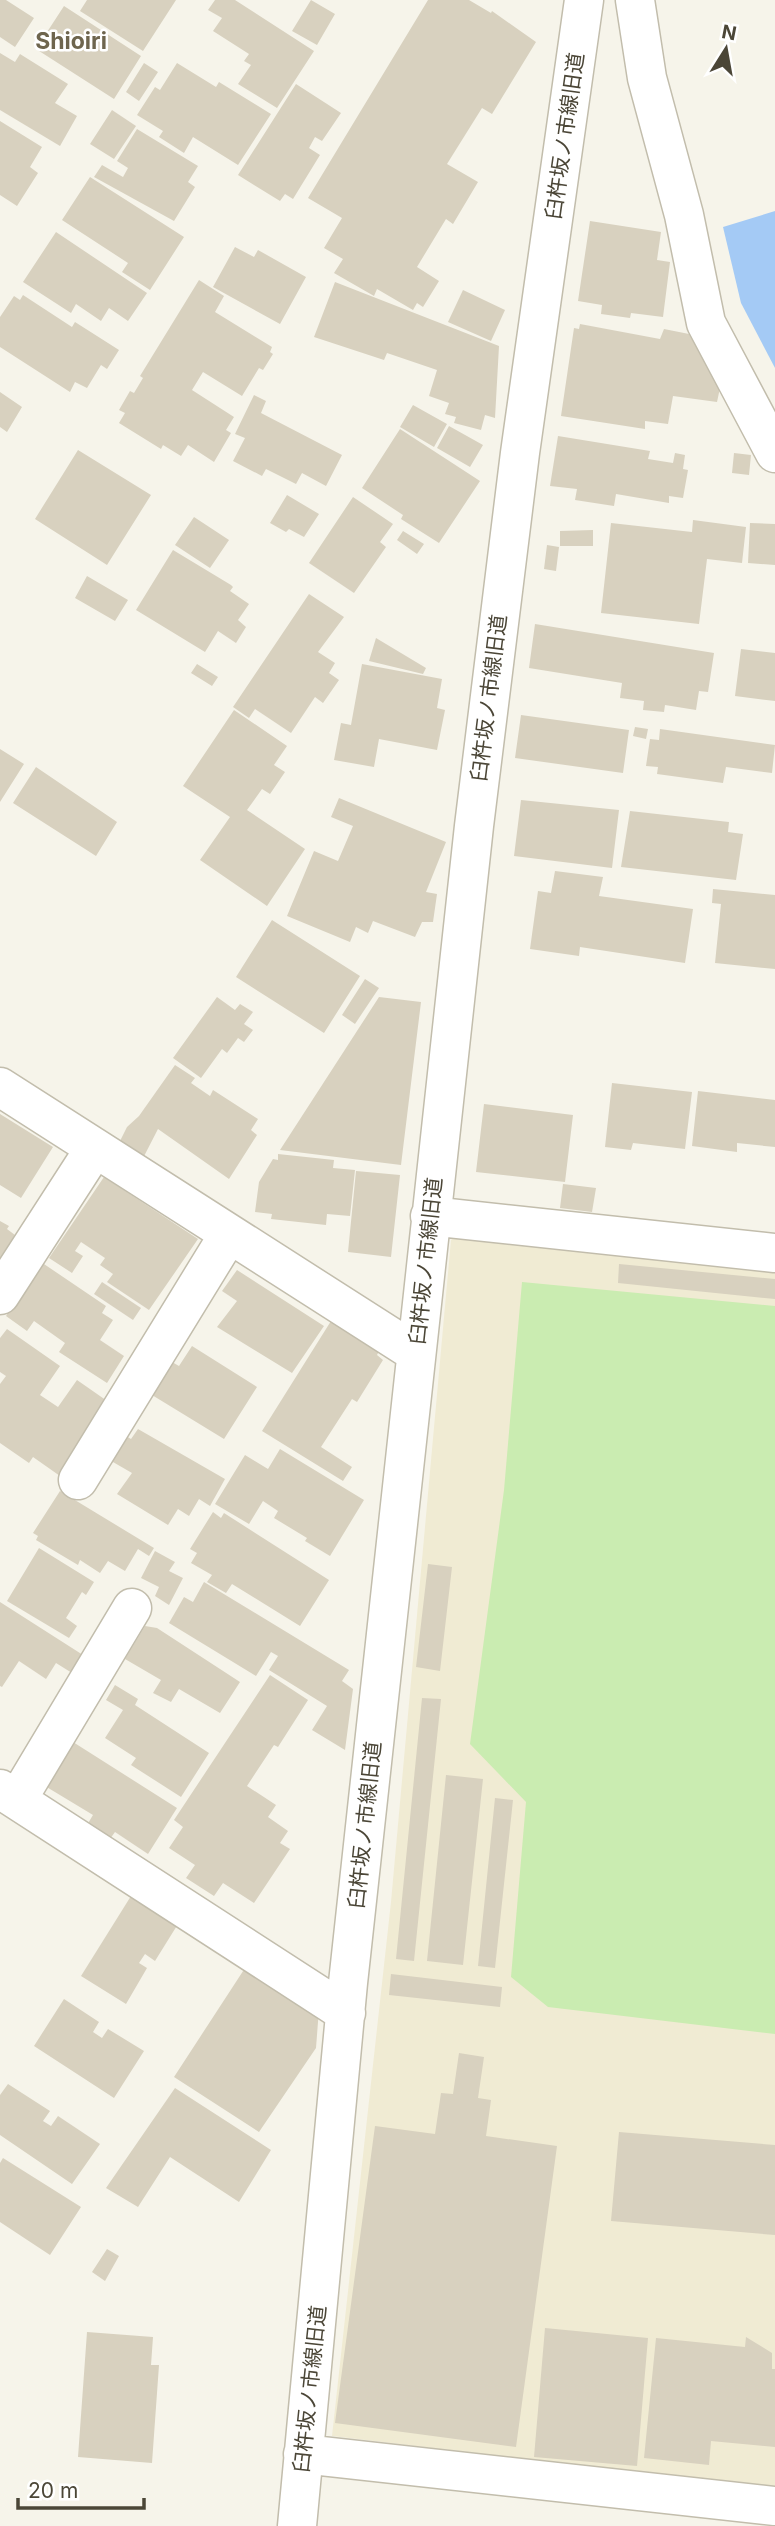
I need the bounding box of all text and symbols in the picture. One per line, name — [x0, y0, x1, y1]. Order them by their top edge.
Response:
north arrow — [691, 14, 761, 84]
text: N — [720, 20, 738, 45]
district label: Shioiri — [35, 27, 107, 55]
street label: 臼杵坂ノ市線旧道 — [540, 51, 589, 221]
street label: 臼杵坂ノ市線旧道 — [466, 613, 511, 783]
street label: 臼杵坂ノ市線旧道 — [404, 1176, 447, 1346]
street label: 臼杵坂ノ市線旧道 — [343, 1740, 386, 1910]
street label: 臼杵坂ノ市線旧道 — [288, 2304, 331, 2474]
scale bar — [18, 2466, 144, 2510]
text: 20 m — [28, 2478, 78, 2503]

